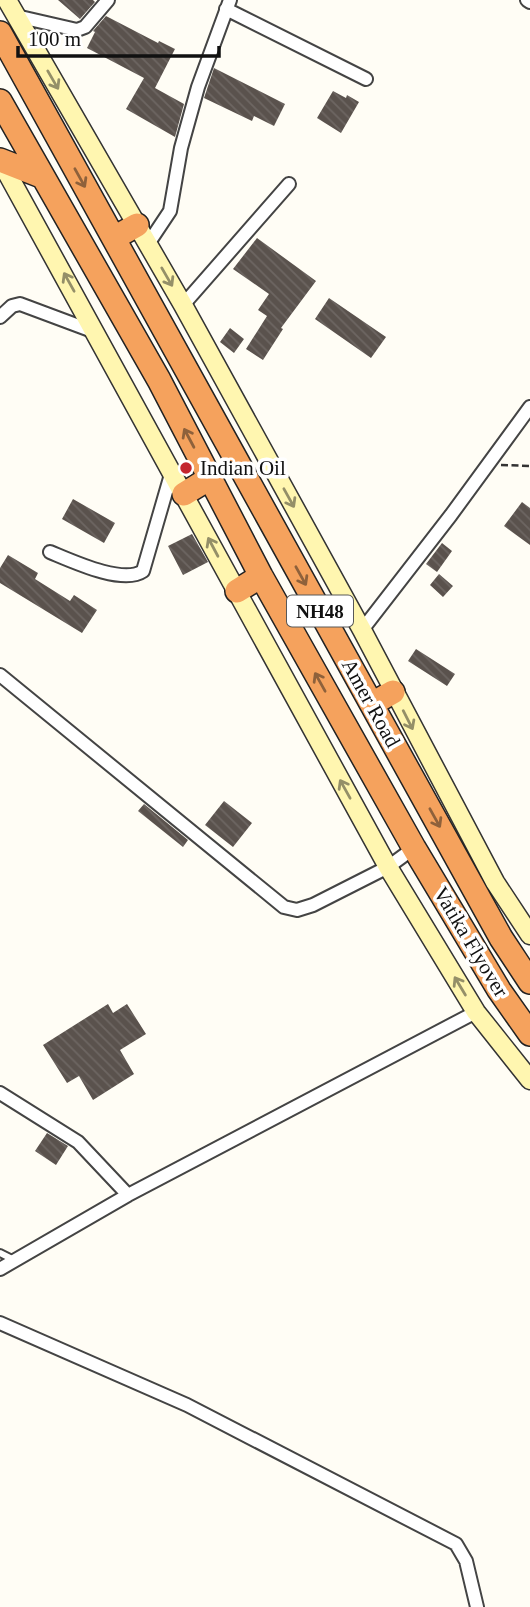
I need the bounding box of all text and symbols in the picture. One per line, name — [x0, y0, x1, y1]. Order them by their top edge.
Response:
scale bar — [18, 14, 219, 58]
text: 100 m — [28, 27, 81, 51]
one-way arrow — [46, 70, 60, 90]
one-way arrow — [74, 167, 88, 188]
one-way arrow — [160, 267, 174, 287]
one-way arrow — [62, 273, 76, 293]
one-way arrow — [182, 428, 196, 449]
place label: Indian Oil — [200, 456, 286, 480]
marker: Indian Oil — [178, 460, 194, 476]
one-way arrow — [282, 487, 296, 507]
one-way arrow — [206, 537, 220, 557]
one-way arrow — [294, 566, 308, 586]
road number: NH48 — [287, 596, 353, 626]
street label: Amer Road — [337, 655, 405, 752]
one-way arrow — [313, 672, 327, 692]
one-way arrow — [401, 709, 415, 730]
one-way arrow — [338, 780, 352, 800]
one-way arrow — [428, 808, 442, 828]
street label: Vatika Flyover — [429, 883, 513, 1001]
one-way arrow — [452, 977, 466, 997]

